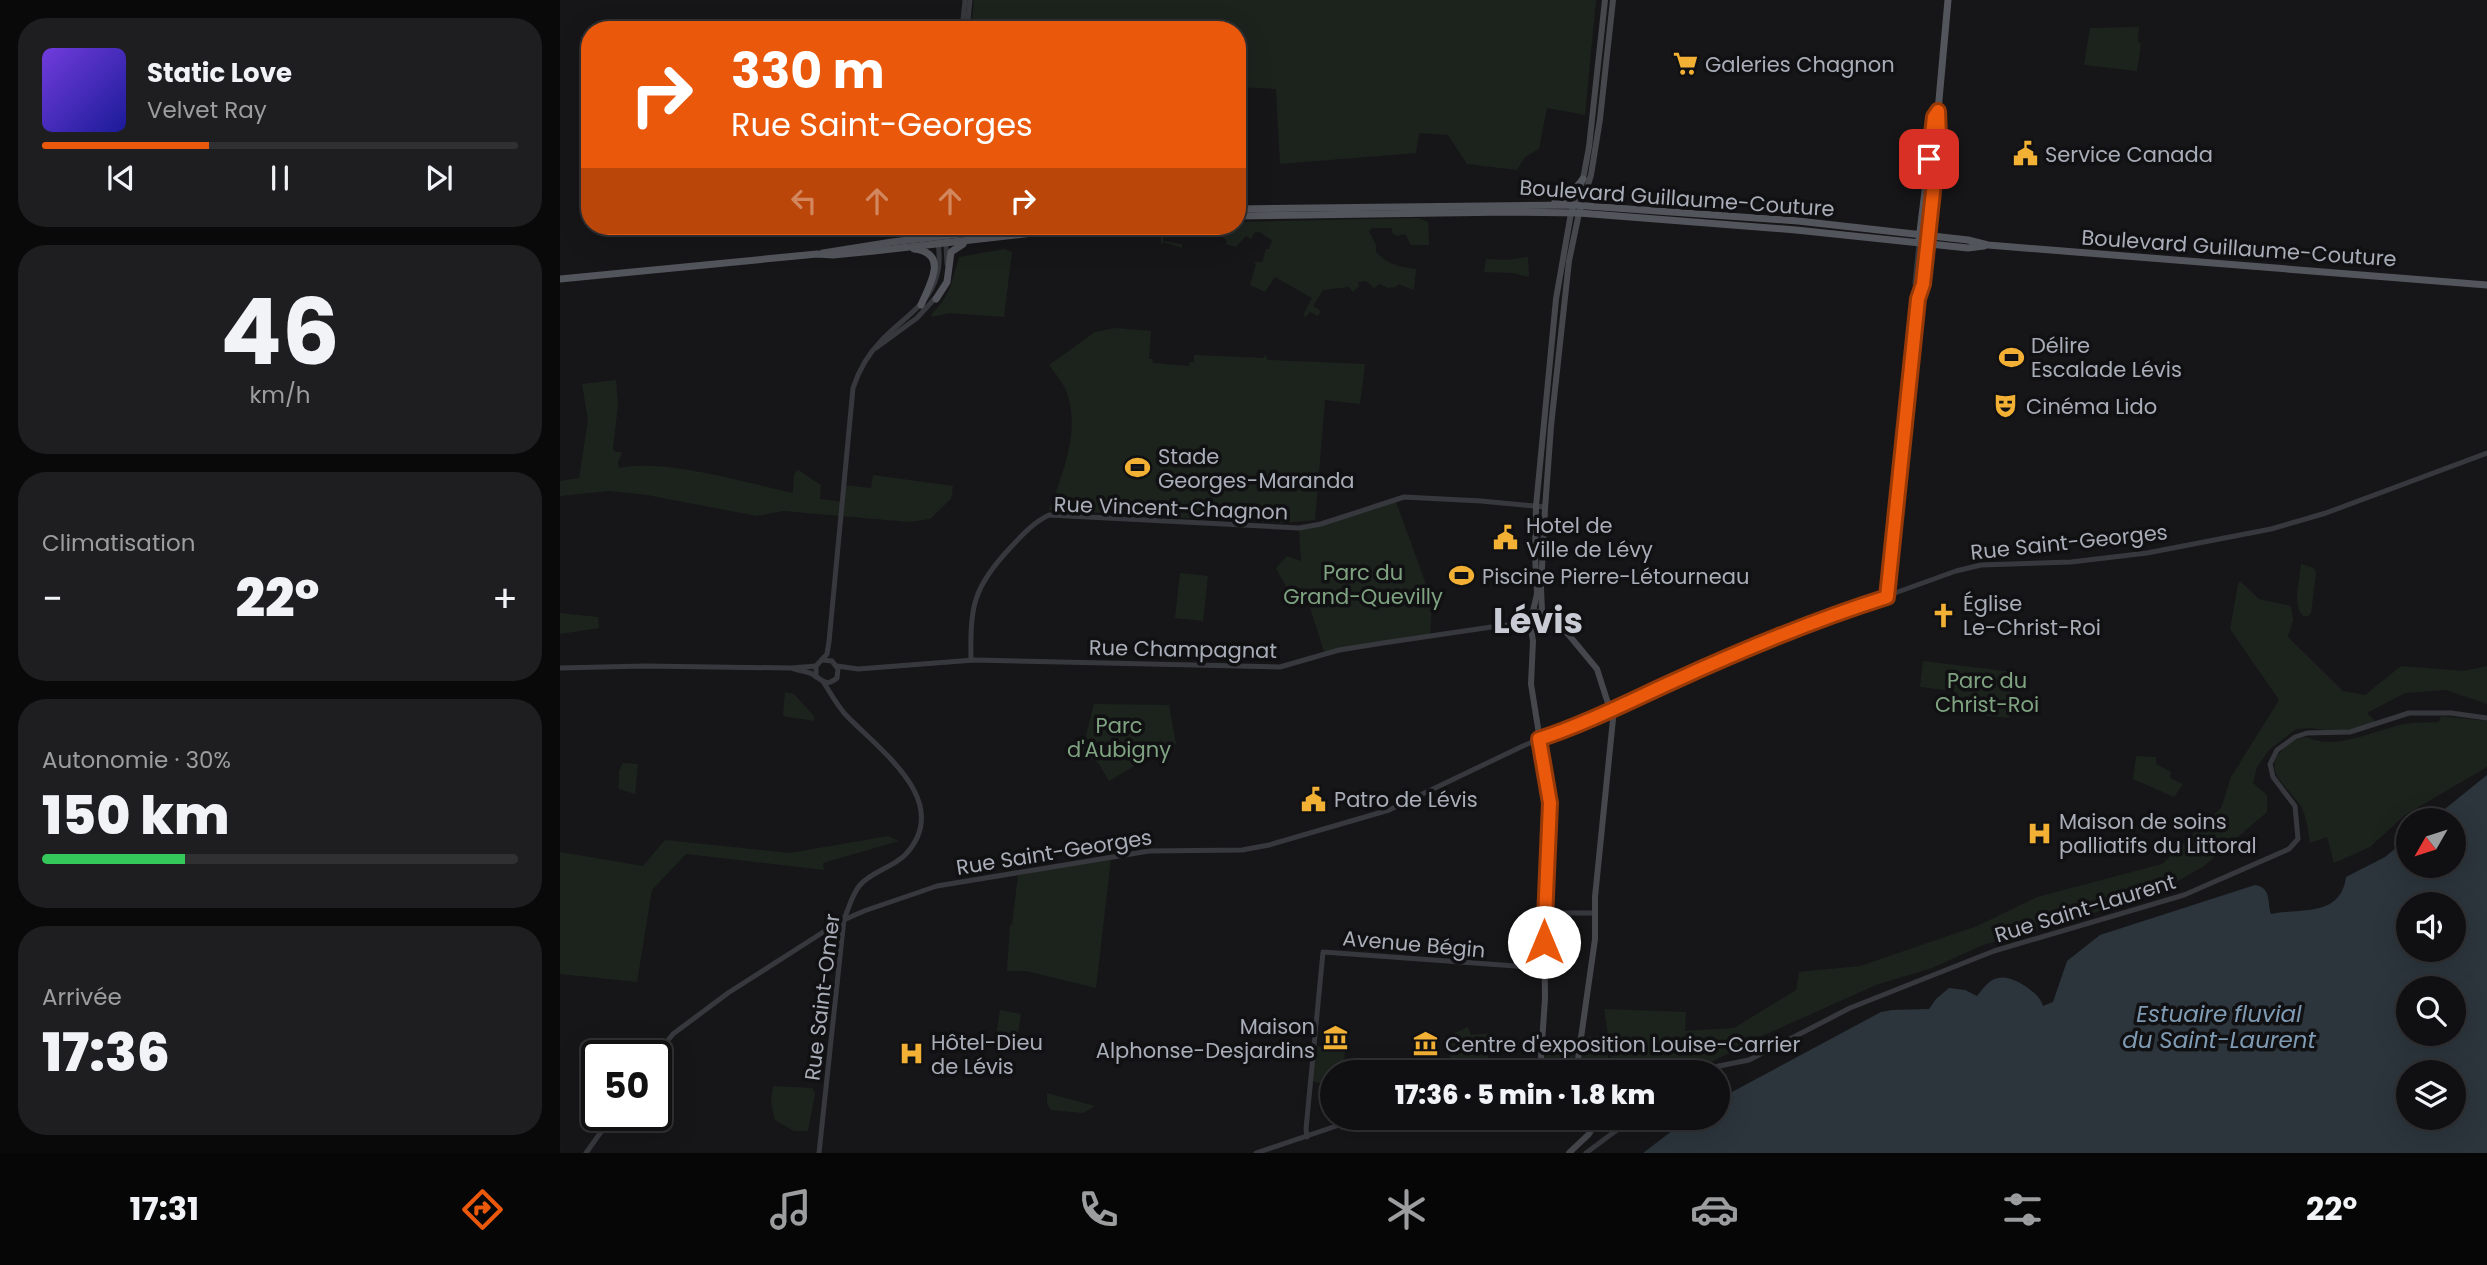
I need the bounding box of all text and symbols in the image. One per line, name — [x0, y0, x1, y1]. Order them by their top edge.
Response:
text: 330 m — [731, 37, 885, 105]
icon: right — [616, 49, 707, 140]
supermarket icon: Galeries Chagnon — [1671, 50, 1699, 78]
place label: Galeries Chagnon — [1705, 50, 1895, 79]
text: Static Love — [147, 55, 292, 91]
text: Velvet Ray — [147, 94, 267, 126]
text: Rue Saint-Georges — [731, 102, 1033, 147]
pin — [1899, 129, 1959, 189]
icon: arrive — [1910, 140, 1948, 178]
public building icon: Service Canada — [2011, 140, 2039, 168]
place label: Service Canada — [2045, 140, 2213, 169]
icon: previous — [102, 159, 140, 197]
icon: pause — [261, 159, 299, 197]
icon: next — [420, 159, 458, 197]
street label: Boulevard Guillaume-Couture — [1519, 173, 1835, 223]
icon: left — [785, 182, 823, 220]
icon: ahead — [858, 182, 896, 220]
icon: ahead — [931, 182, 969, 220]
icon: right — [1004, 182, 1042, 220]
street label: Boulevard Guillaume-Couture — [2081, 223, 2397, 273]
text: 46 — [220, 268, 340, 396]
place label: Délire Escalade Lévis — [2031, 331, 2182, 384]
sports icon: Délire Escalade Lévis — [1997, 343, 2025, 371]
text: km/h — [249, 379, 311, 411]
theatre icon: Cinéma Lido — [1992, 392, 2020, 420]
place label: Cinéma Lido — [2026, 392, 2157, 421]
place label: Stade Georges-Maranda — [1158, 442, 1355, 495]
sports icon: Stade Georges-Maranda — [1124, 454, 1152, 482]
street label: Rue Vincent-Chagnon — [1053, 489, 1289, 527]
place label: Hotel de Ville de Lévy — [1526, 511, 1653, 564]
street label: Rue Saint-Georges — [1969, 517, 2169, 567]
public building icon: Hotel de Ville de Lévy — [1492, 523, 1520, 551]
text: Climatisation — [42, 527, 195, 559]
park label: Parc du Grand-Quevilly — [1283, 558, 1443, 611]
text: 22° — [235, 562, 320, 635]
sports icon: Piscine Pierre-Létourneau — [1448, 562, 1476, 590]
place label: Piscine Pierre-Létourneau — [1482, 562, 1749, 591]
text: − — [42, 572, 63, 625]
text: + — [492, 572, 518, 625]
place label: Église Le-Christ-Roi — [1963, 589, 2101, 642]
district label: Lévis — [1493, 596, 1583, 645]
church icon: Église Le-Christ-Roi — [1929, 601, 1957, 629]
street label: Rue Champagnat — [1089, 633, 1277, 665]
park label: Parc du Christ-Roi — [1935, 666, 2039, 719]
park label: Parc d'Aubigny — [1067, 711, 1171, 764]
text: Autonomie · 30% — [42, 744, 231, 776]
text: 150 km — [42, 779, 229, 852]
public building icon: Patro de Lévis — [1300, 785, 1328, 813]
place label: Patro de Lévis — [1334, 785, 1478, 814]
place label: Maison de soins palliatifs du Littoral — [2059, 807, 2257, 860]
north arrow — [2396, 808, 2466, 878]
map controls — [2396, 808, 2466, 1130]
hospital icon: Maison de soins palliatifs du Littoral — [2025, 819, 2053, 847]
street label: Rue Saint-Georges — [954, 822, 1154, 882]
street label: Rue Saint-Laurent — [1991, 867, 2179, 949]
button: sound — [2396, 892, 2466, 962]
position arrow — [1507, 905, 1581, 979]
street label: Rue Saint-Omer — [797, 912, 847, 1082]
street label: Avenue Bégin — [1341, 923, 1487, 965]
button: search — [2396, 976, 2466, 1046]
text: Arrivée — [42, 981, 122, 1013]
water label: Estuaire fluvial du Saint-Laurent — [2122, 998, 2316, 1056]
place label: Maison Alphonse-Desjardins — [1096, 1012, 1315, 1065]
text: 17:36 — [42, 1016, 170, 1089]
museum icon: Maison Alphonse-Desjardins — [1321, 1024, 1349, 1052]
place label: Hôtel-Dieu de Lévis — [931, 1028, 1043, 1081]
museum icon: Centre d'exposition Louise-Carrier — [1411, 1030, 1439, 1058]
place label: Centre d'exposition Louise-Carrier — [1445, 1030, 1800, 1059]
speed limit sign: 50 — [581, 1040, 672, 1131]
hospital icon: Hôtel-Dieu de Lévis — [897, 1040, 925, 1068]
button: layers — [2396, 1060, 2466, 1130]
text: 17:36 · 5 min · 1.8 km — [1395, 1077, 1655, 1113]
icon: directions — [458, 1185, 507, 1234]
icon: music — [766, 1185, 815, 1234]
icon: phone — [1074, 1185, 1123, 1234]
icon: climate — [1382, 1185, 1431, 1234]
icon: car — [1690, 1185, 1739, 1234]
icon: filters — [1998, 1185, 2047, 1234]
text: 17:31 — [129, 1186, 199, 1231]
text: 22° — [2306, 1186, 2357, 1231]

